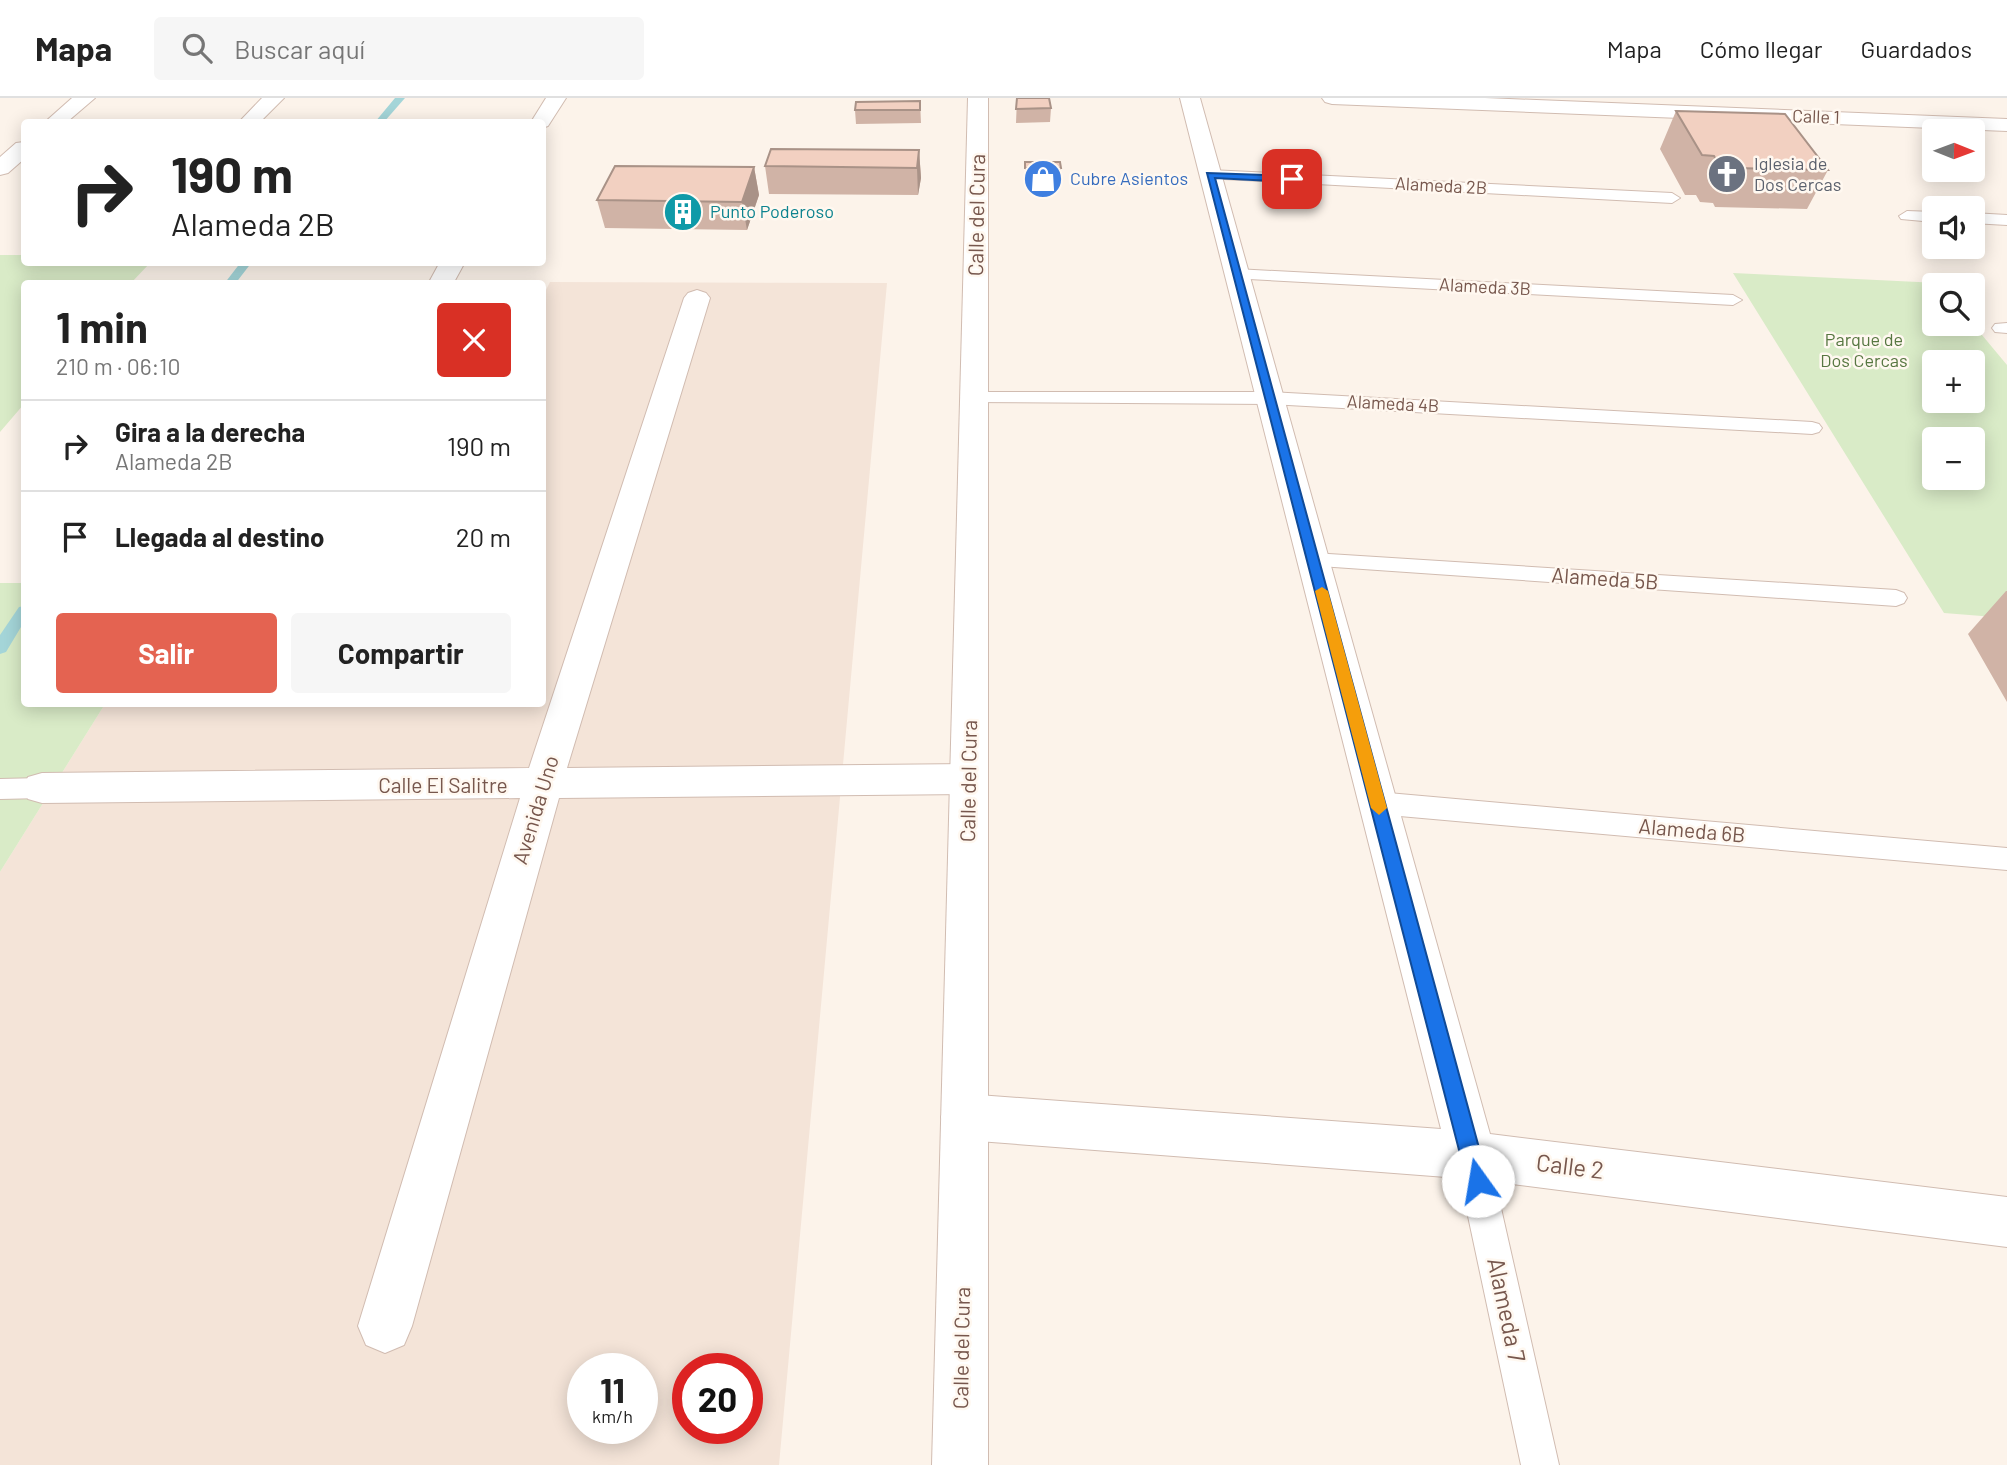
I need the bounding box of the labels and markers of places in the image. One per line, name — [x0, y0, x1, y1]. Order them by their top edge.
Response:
pin — [1262, 149, 1322, 209]
place label: Iglesia de Dos Cercas — [1754, 152, 1841, 195]
church icon: Iglesia de Dos Cercas — [1706, 153, 1748, 195]
shop icon: Cubre Asientos — [1022, 158, 1064, 200]
place label: Cubre Asientos — [1070, 167, 1188, 189]
building icon: Punto Poderoso — [662, 191, 704, 233]
place label: Punto Poderoso — [710, 200, 834, 222]

